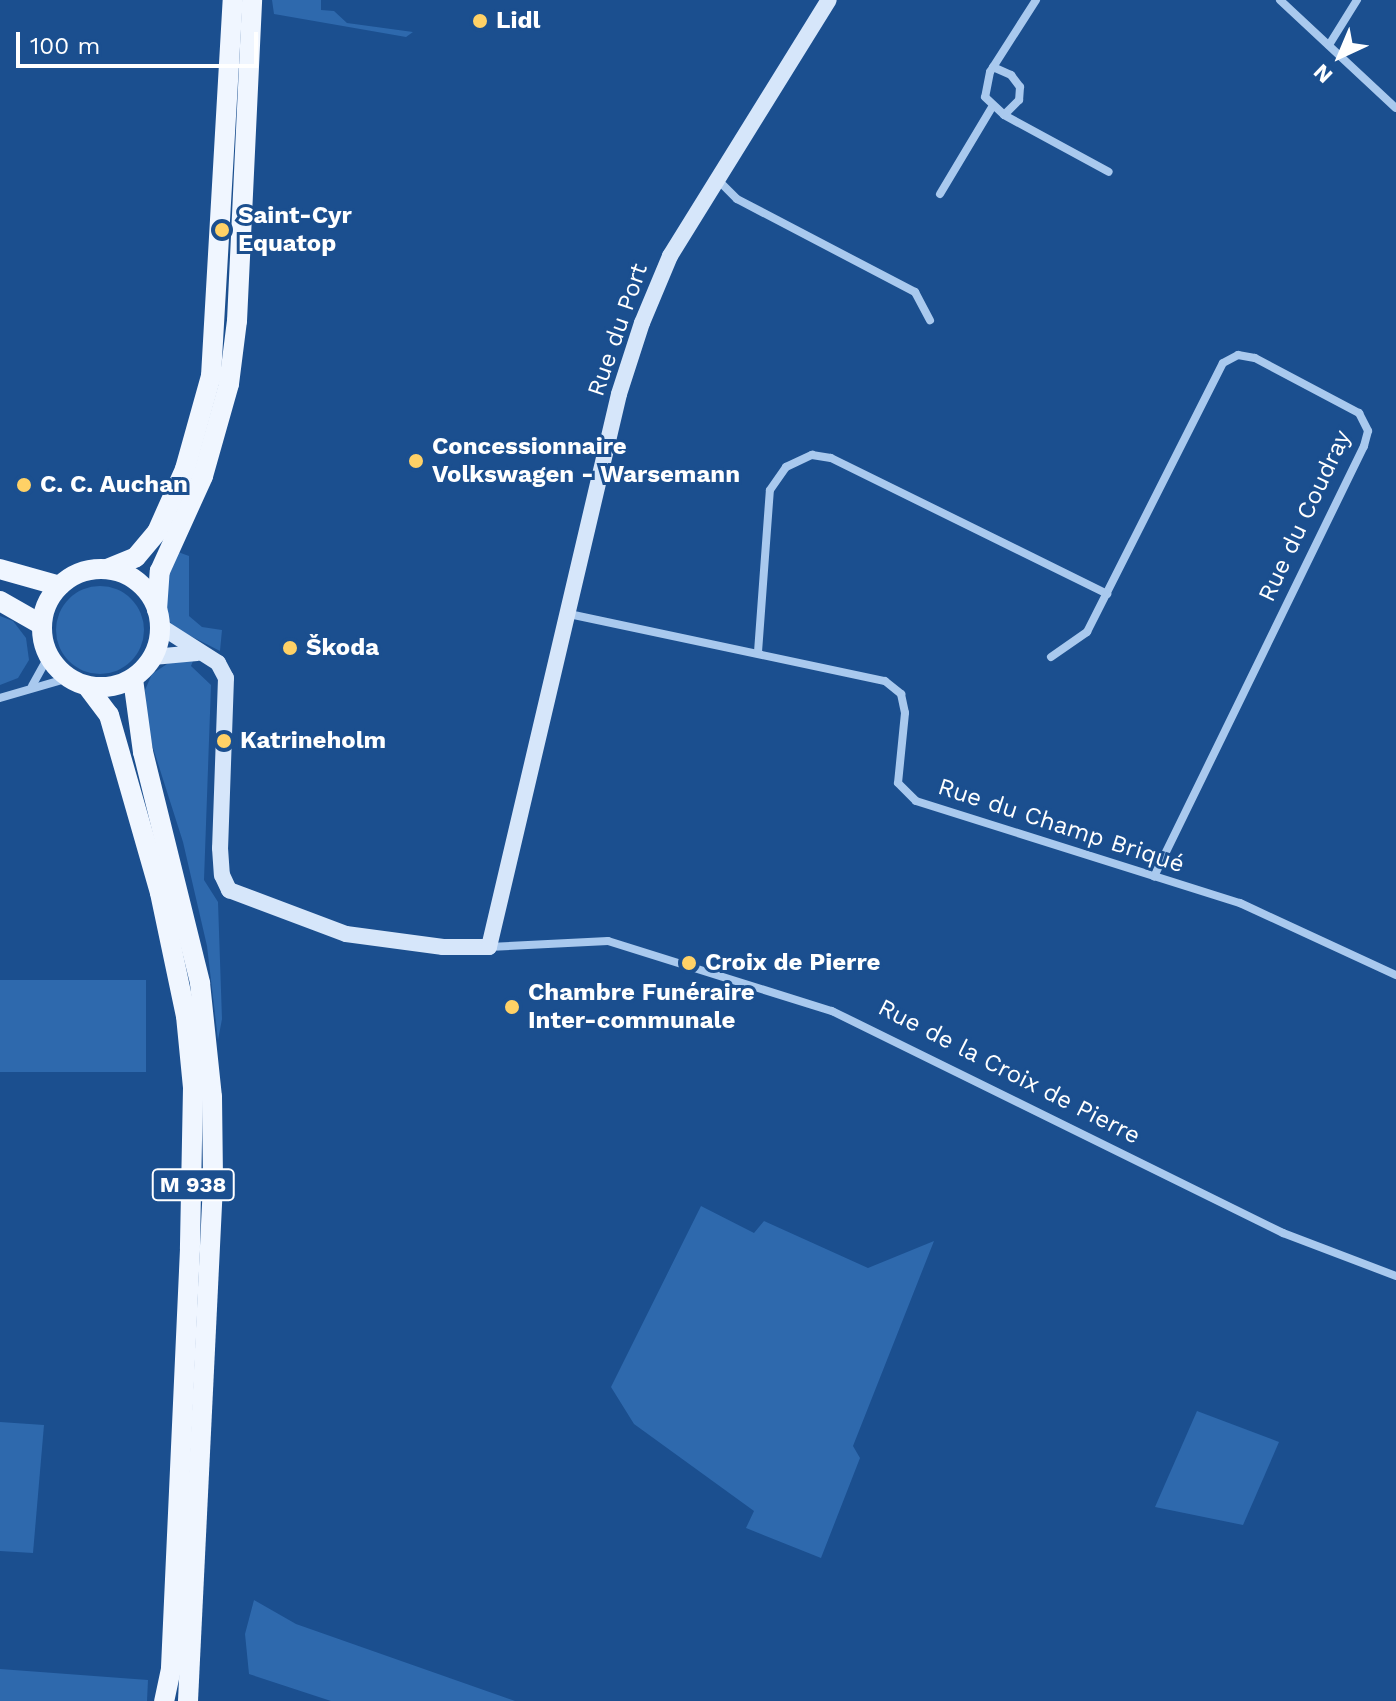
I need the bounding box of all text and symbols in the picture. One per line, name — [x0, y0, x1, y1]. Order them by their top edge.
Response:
place label: Lidl — [496, 7, 540, 35]
marker: Lidl — [471, 12, 489, 30]
scale bar — [20, 16, 262, 66]
north arrow — [1300, 16, 1380, 96]
text: 100 m — [30, 32, 100, 60]
text: N — [1308, 59, 1338, 88]
place label: Saint-Cyr Equatop — [238, 202, 352, 258]
marker: Saint-Cyr Equatop — [213, 221, 231, 239]
street label: Rue du Port — [582, 260, 654, 400]
street label: Rue du Coudray — [1253, 426, 1357, 606]
place label: Concessionnaire Volkswagen - Warsemann — [432, 433, 740, 489]
marker: Concessionnaire Volkswagen - Warsemann — [407, 452, 425, 470]
place label: C. C. Auchan — [40, 471, 188, 499]
marker: C. C. Auchan — [15, 476, 33, 494]
place label: Škoda — [306, 634, 379, 662]
marker: Škoda — [281, 639, 299, 657]
place label: Katrineholm — [240, 727, 386, 755]
marker: Katrineholm — [215, 732, 233, 750]
street label: Rue du Champ Briqué — [934, 773, 1188, 879]
place label: Croix de Pierre — [705, 949, 881, 977]
marker: Croix de Pierre — [680, 954, 698, 972]
place label: Chambre Funéraire Inter-communale — [528, 979, 755, 1035]
street label: Rue de la Croix de Pierre — [873, 993, 1145, 1151]
marker: Chambre Funéraire Inter-communale — [503, 998, 521, 1016]
road number: M 938 — [151, 1167, 235, 1203]

